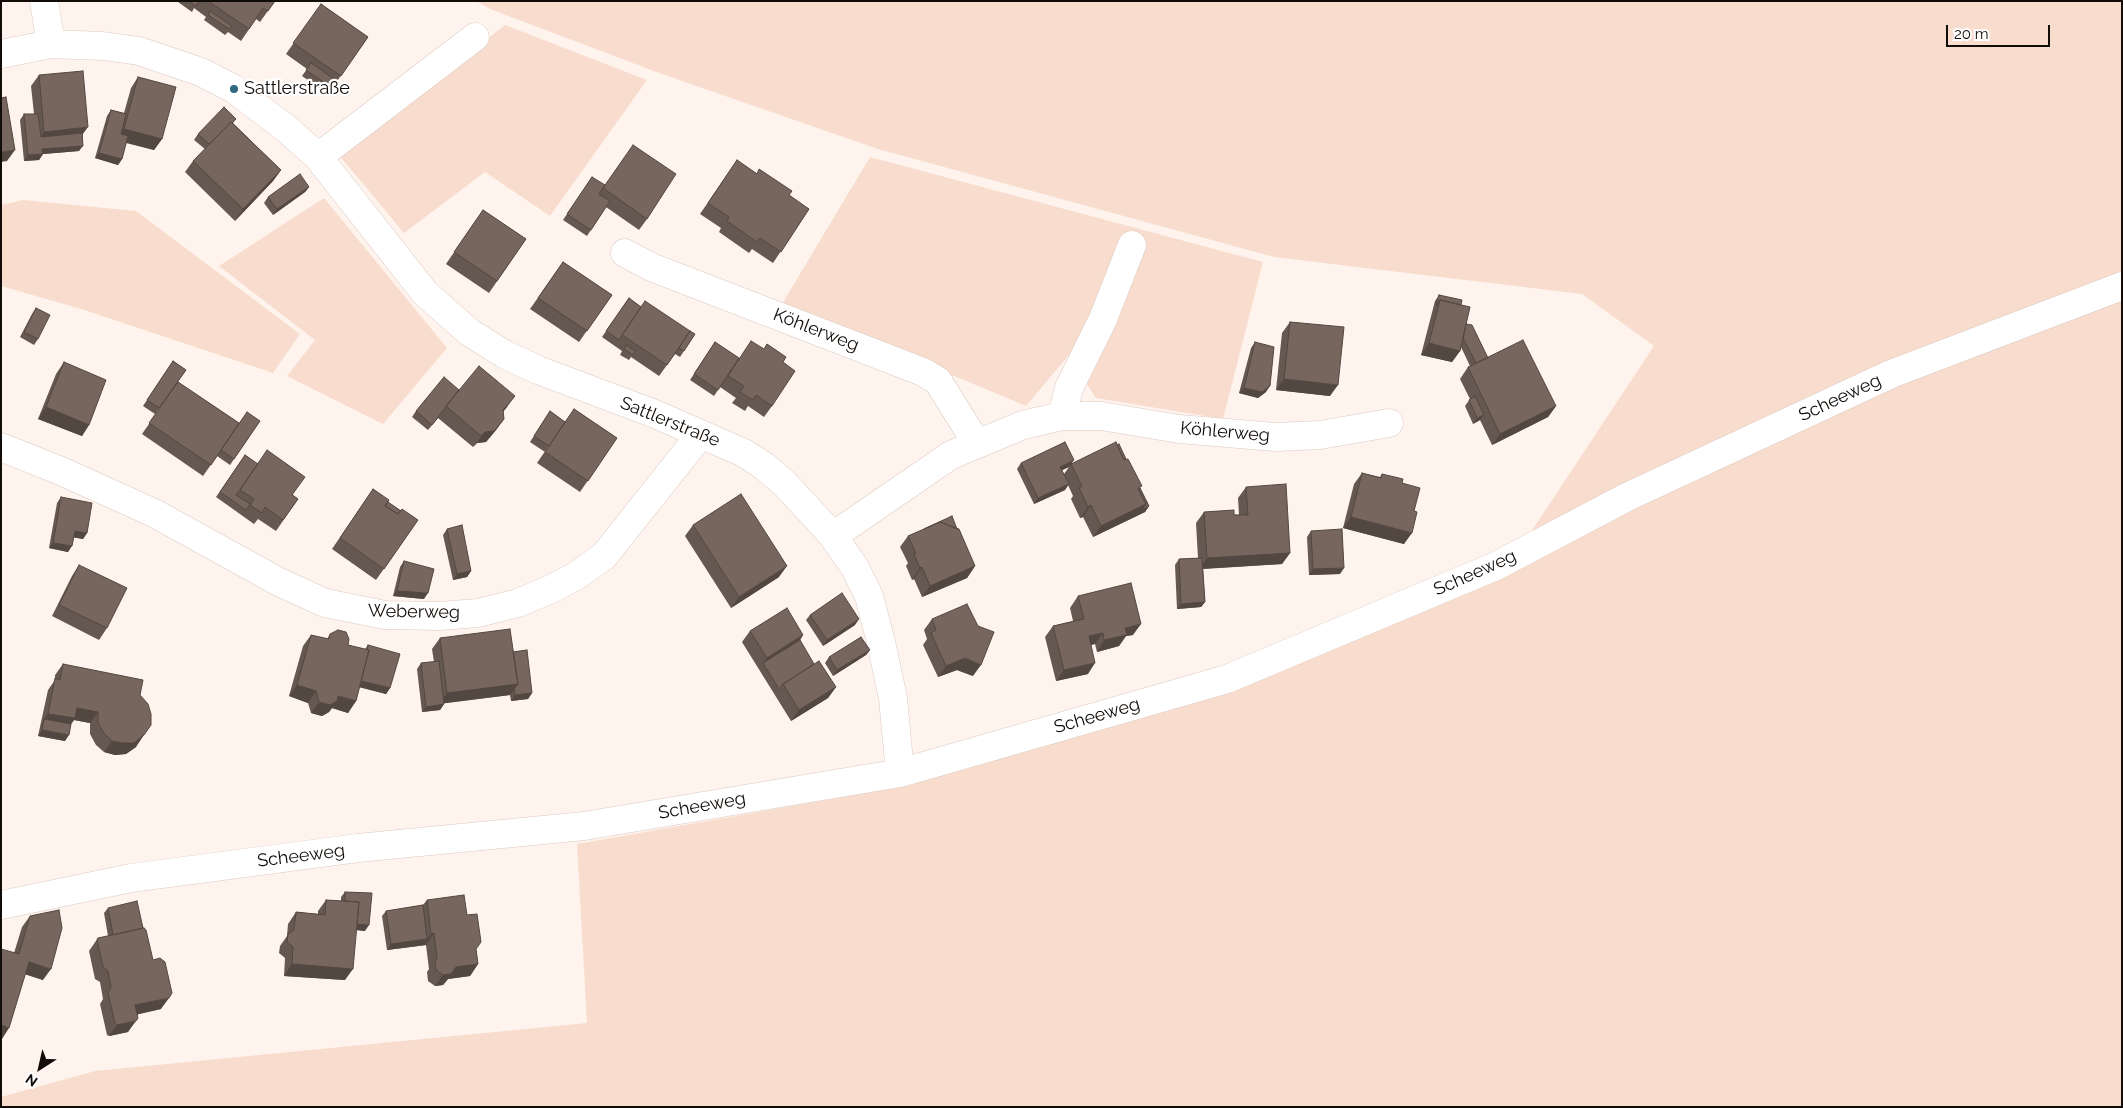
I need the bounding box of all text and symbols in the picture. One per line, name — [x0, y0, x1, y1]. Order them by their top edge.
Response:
scale bar — [1948, 15, 2052, 47]
text: 20 m — [1954, 25, 1989, 43]
place label: Sattlerstraße — [244, 78, 350, 100]
marker: Sattlerstraße — [228, 83, 240, 95]
street label: Köhlerweg — [770, 304, 862, 356]
street label: Scheeweg — [1795, 370, 1885, 426]
street label: Sattlerstraße — [617, 392, 723, 452]
street label: Köhlerweg — [1179, 417, 1271, 447]
street label: Scheeweg — [1430, 545, 1520, 601]
street label: Weberweg — [368, 600, 460, 624]
street label: Scheeweg — [1052, 693, 1142, 739]
street label: Scheeweg — [657, 788, 747, 824]
street label: Scheeweg — [256, 840, 346, 872]
north arrow — [15, 1043, 65, 1093]
text: N — [22, 1071, 40, 1090]

